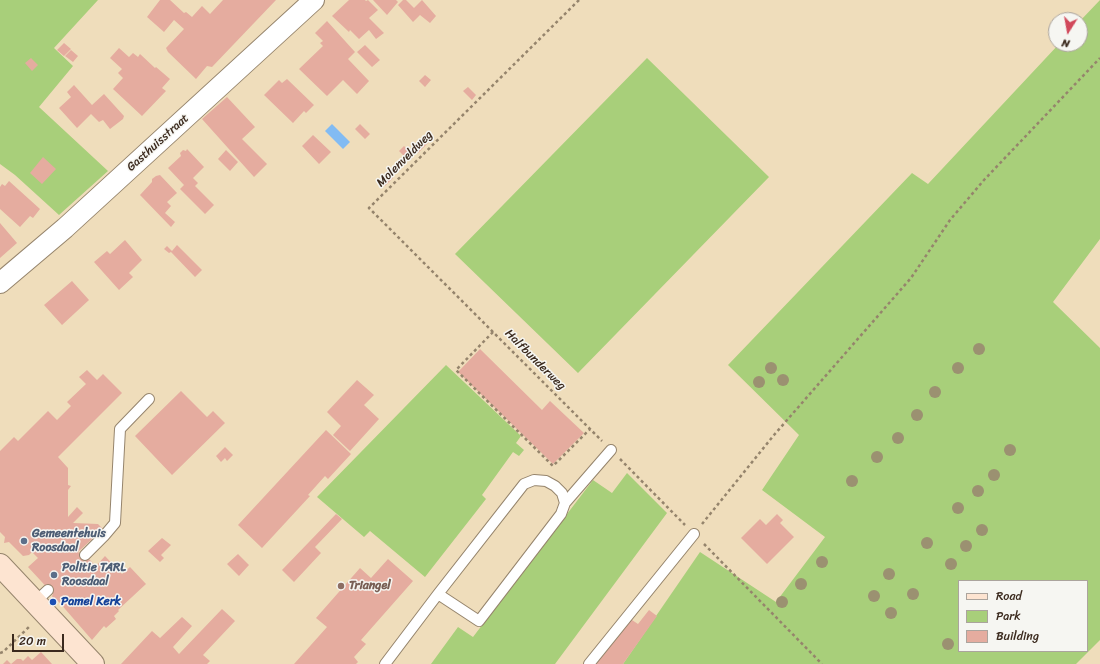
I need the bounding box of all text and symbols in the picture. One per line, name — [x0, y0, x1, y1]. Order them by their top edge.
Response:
north arrow — [1048, 12, 1088, 52]
text: N — [1060, 33, 1071, 53]
street label: Gasthuisstraat — [124, 111, 192, 175]
street label: Molenveldweg — [374, 128, 436, 190]
street label: Halfbunderweg — [502, 327, 568, 393]
place label: Gemeentehuis Roosdaal — [32, 527, 106, 555]
marker: Gemeentehuis Roosdaal — [19, 536, 29, 546]
place label: Politie TARL Roosdaal — [62, 561, 126, 589]
marker: Politie TARL Roosdaal — [49, 570, 59, 580]
place label: Triangel — [349, 579, 391, 593]
legend — [958, 580, 1088, 652]
marker: Triangel — [336, 581, 346, 591]
text: Road — [996, 585, 1022, 607]
place label: Pamel Kerk — [61, 595, 121, 609]
marker: Pamel Kerk — [48, 597, 58, 607]
text: Park — [996, 605, 1021, 627]
text: Building — [996, 625, 1039, 647]
scale bar — [14, 626, 66, 652]
text: 20 m — [19, 630, 46, 652]

